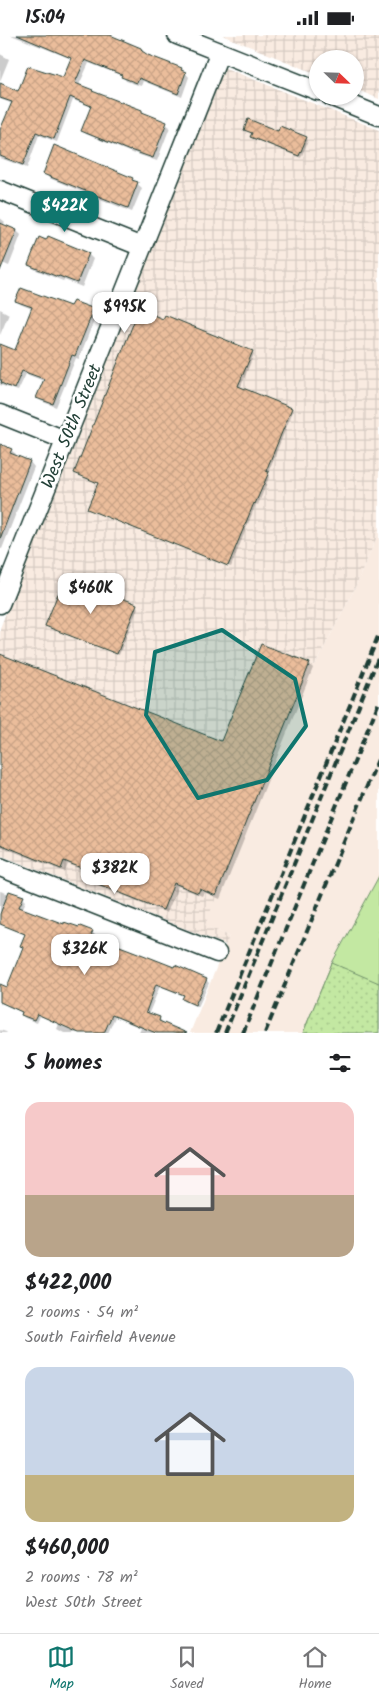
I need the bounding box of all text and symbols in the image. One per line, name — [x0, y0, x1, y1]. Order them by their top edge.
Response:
text: 15:04 — [25, 3, 65, 33]
north arrow — [309, 50, 364, 105]
map controls — [309, 50, 364, 105]
pin: $422K — [30, 191, 100, 233]
text: $422K — [42, 194, 88, 219]
pin: $995K — [90, 291, 160, 334]
text: $995K — [103, 295, 147, 320]
street label: West 50th Street — [34, 359, 111, 493]
pin: $460K — [56, 573, 126, 615]
text: $460K — [69, 576, 113, 601]
pin: $382K — [80, 853, 150, 895]
text: $382K — [92, 856, 138, 881]
pin: $326K — [50, 933, 120, 976]
text: $326K — [62, 937, 108, 962]
text: 5 homes — [25, 1047, 102, 1080]
icon: filters — [326, 1049, 354, 1077]
icon: home — [145, 1134, 235, 1224]
text: $422,000 — [25, 1267, 111, 1300]
text: 2 rooms · 54 m² — [25, 1300, 138, 1325]
text: South Fairfield Avenue — [25, 1325, 176, 1350]
icon: home — [145, 1399, 235, 1489]
text: $460,000 — [25, 1532, 109, 1565]
text: 2 rooms · 78 m² — [25, 1565, 138, 1590]
text: West 50th Street — [25, 1590, 143, 1615]
tab: Map — [47, 1643, 75, 1695]
tab: Saved — [170, 1643, 204, 1695]
tab: Home — [298, 1643, 332, 1695]

